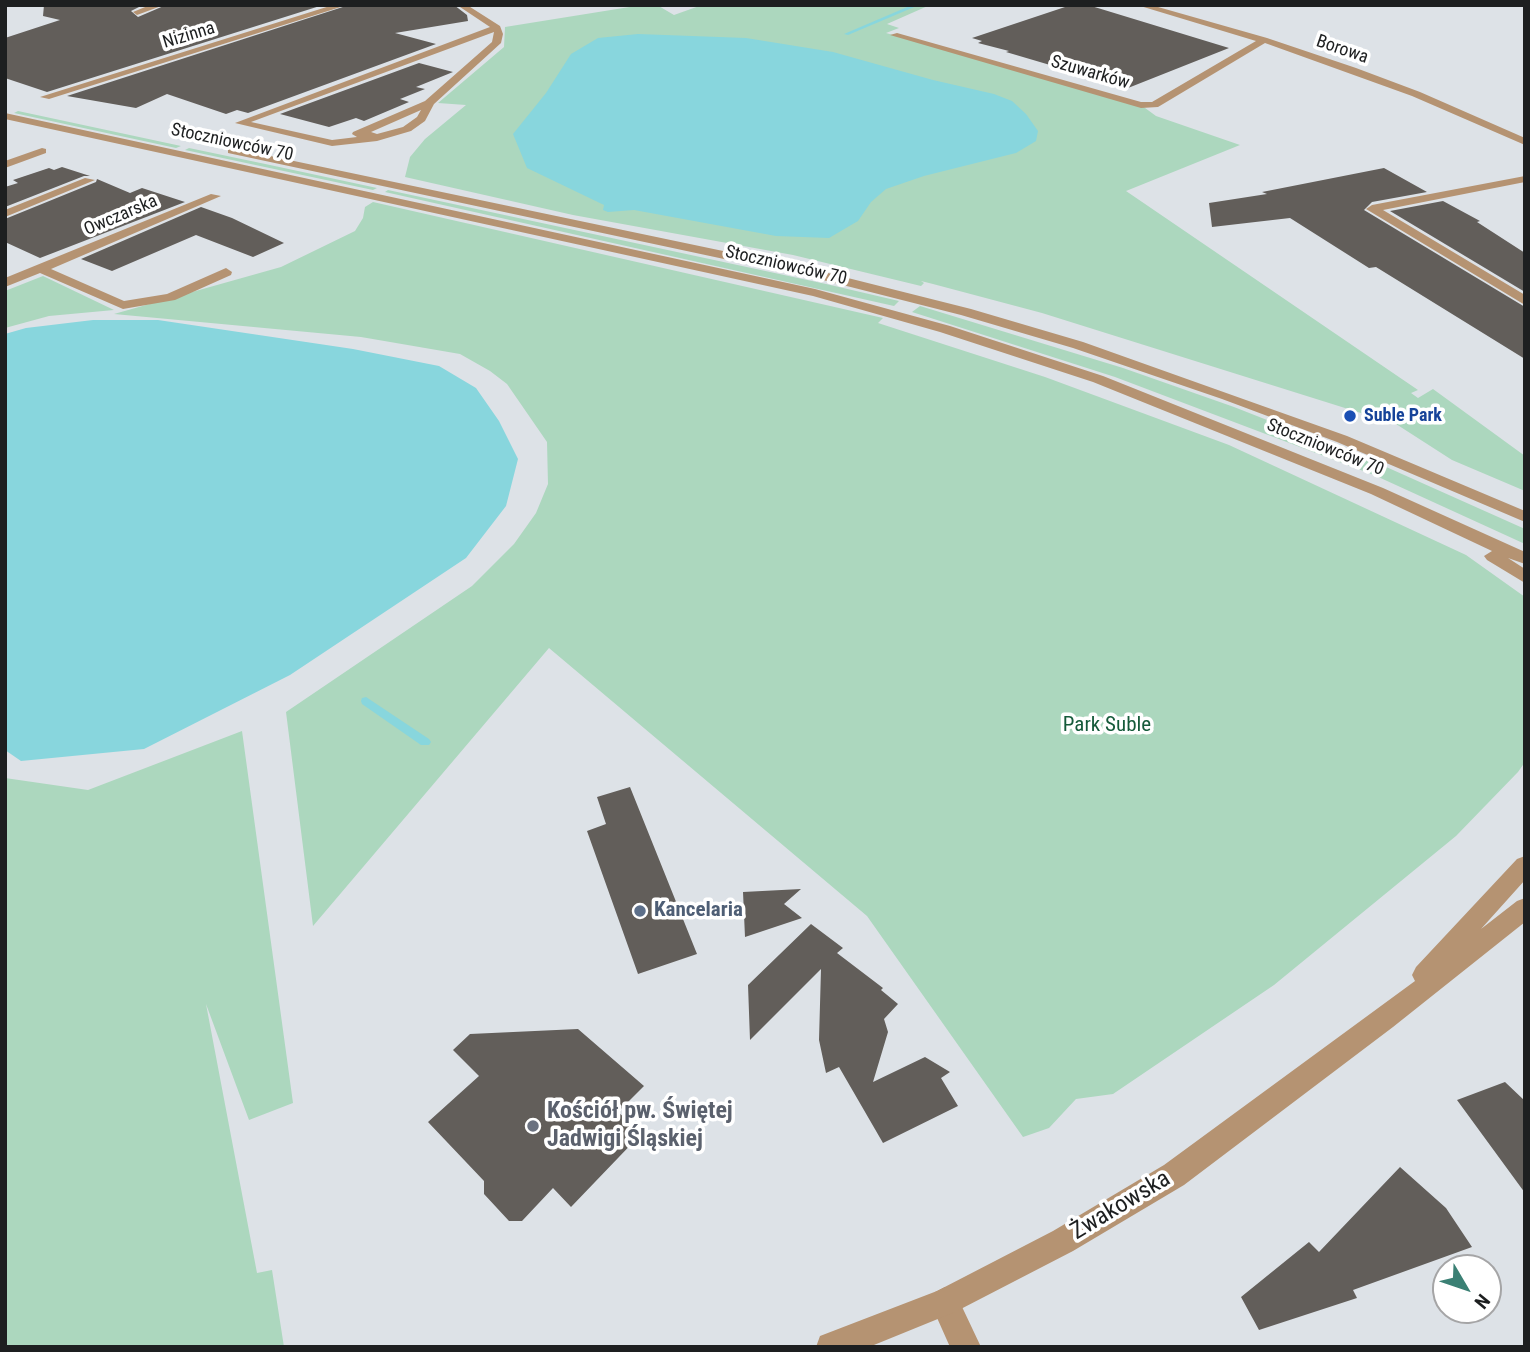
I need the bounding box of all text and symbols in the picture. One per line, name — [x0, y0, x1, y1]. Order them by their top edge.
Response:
street label: Nizinna — [160, 18, 218, 54]
street label: Borowa — [1313, 31, 1371, 69]
street label: Szuwarków — [1048, 52, 1132, 94]
street label: Stoczniowców 70 — [169, 120, 295, 166]
street label: Owczarska — [81, 191, 161, 241]
street label: Stoczniowców 70 — [723, 241, 849, 291]
place label: Suble Park — [1364, 405, 1442, 427]
marker: Suble Park — [1342, 408, 1358, 424]
street label: Stoczniowców 70 — [1263, 415, 1387, 481]
park label: Park Suble — [1063, 713, 1151, 739]
place label: Kancelaria — [654, 898, 743, 924]
marker: Kancelaria — [632, 903, 648, 919]
place label: Kościół pw. Świętej Jadwigi Śląskiej — [547, 1098, 733, 1154]
marker: Kościół pw. Świętej Jadwigi Śląskiej — [525, 1118, 541, 1134]
street label: Żwakowska — [1066, 1165, 1176, 1247]
north arrow — [1432, 1254, 1502, 1324]
text: N — [1470, 1290, 1495, 1313]

